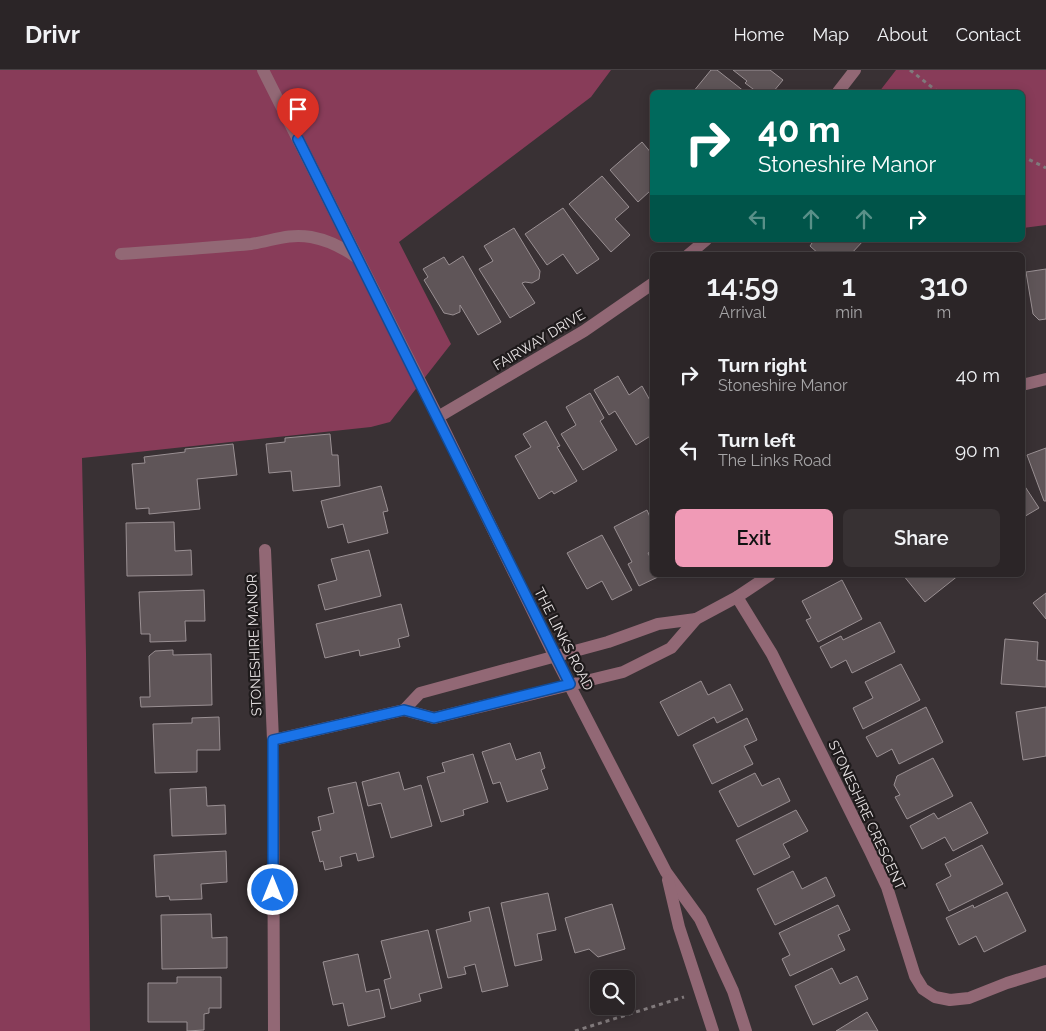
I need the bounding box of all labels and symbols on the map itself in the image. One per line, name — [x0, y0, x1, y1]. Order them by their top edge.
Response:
pin — [277, 88, 319, 139]
street label: FAIRWAY DRIVE — [490, 306, 588, 374]
street label: STONESHIRE MANOR — [244, 574, 264, 716]
street label: THE LINKS ROAD — [531, 585, 597, 693]
street label: STONESHIRE CRESCENT — [825, 738, 909, 893]
position arrow — [246, 863, 298, 915]

